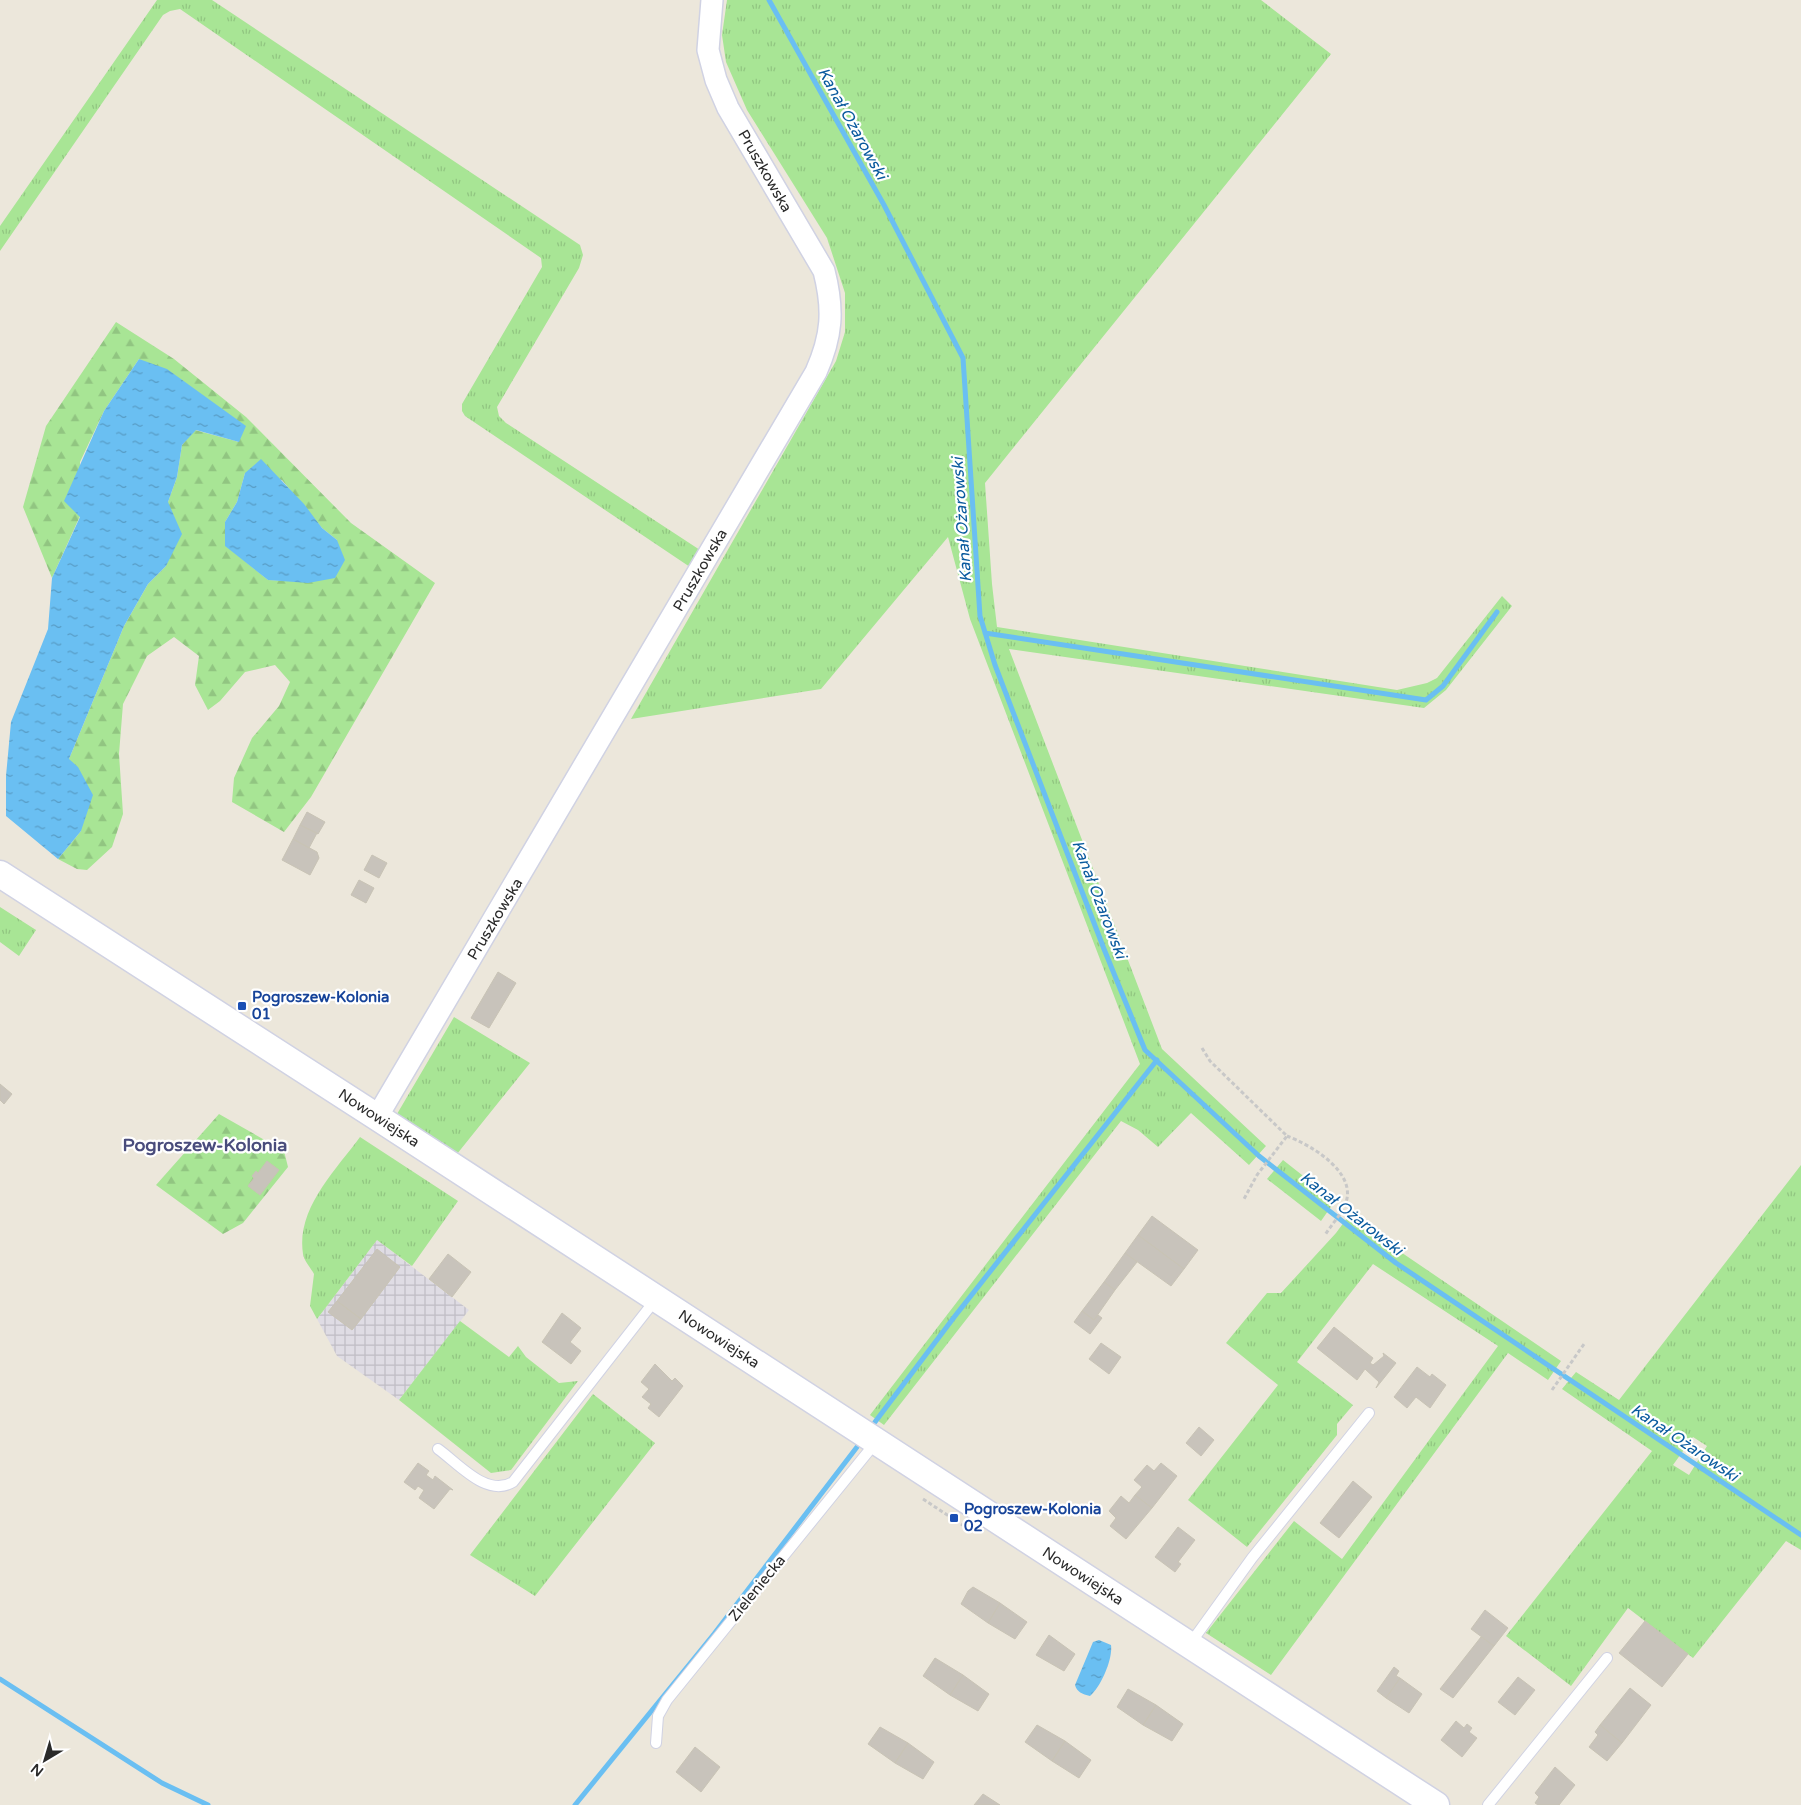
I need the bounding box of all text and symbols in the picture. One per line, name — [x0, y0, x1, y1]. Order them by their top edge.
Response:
water label: Kanał Ożarowski — [813, 64, 892, 185]
street label: Pruszkowska — [734, 127, 796, 215]
water label: Kanał Ożarowski — [948, 455, 976, 583]
street label: Pruszkowska — [669, 526, 731, 614]
water label: Kanał Ożarowski — [1067, 837, 1132, 963]
street label: Pruszkowska — [464, 875, 526, 963]
place label: Pogroszew-Kolonia 01 — [252, 988, 389, 1023]
marker: Pogroszew-Kolonia 01 — [236, 1000, 248, 1012]
street label: Nowowiejska — [335, 1085, 423, 1151]
district label: Pogroszew-Kolonia — [123, 1134, 287, 1156]
water label: Kanał Ożarowski — [1296, 1167, 1408, 1261]
street label: Nowowiejska — [675, 1306, 763, 1372]
water label: Kanał Ożarowski — [1627, 1400, 1744, 1487]
place label: Pogroszew-Kolonia 02 — [964, 1500, 1101, 1535]
marker: Pogroszew-Kolonia 02 — [948, 1512, 960, 1524]
street label: Nowowiejska — [1039, 1543, 1127, 1609]
street label: Zieleniecka — [725, 1551, 789, 1625]
north arrow — [20, 1735, 70, 1785]
text: N — [28, 1760, 47, 1780]

